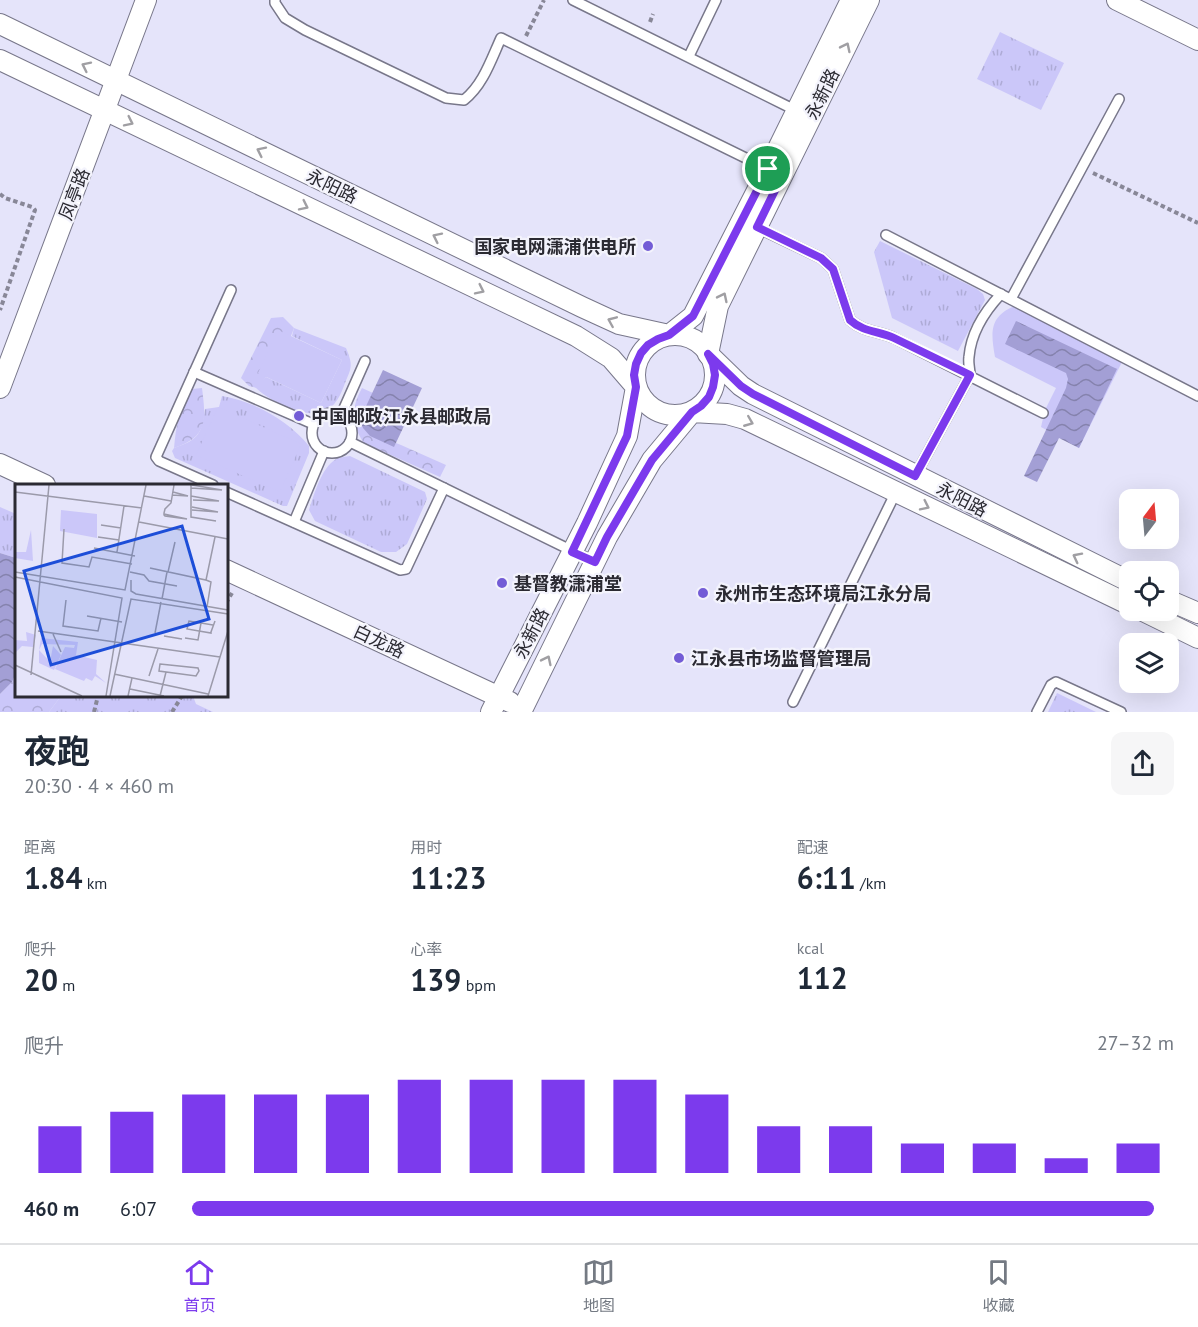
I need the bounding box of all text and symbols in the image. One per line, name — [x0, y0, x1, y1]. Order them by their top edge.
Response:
one-way arrow — [838, 42, 850, 53]
one-way arrow — [81, 62, 92, 73]
street label: 永新路 — [800, 65, 844, 123]
one-way arrow — [122, 114, 133, 126]
pin — [742, 143, 793, 194]
one-way arrow — [257, 147, 268, 159]
icon: arrive — [751, 152, 784, 185]
street label: 永阳路 — [303, 164, 361, 208]
street label: 凤亭路 — [54, 165, 94, 223]
one-way arrow — [298, 198, 309, 210]
one-way arrow — [432, 232, 443, 244]
place label: 国家电网潇浦供电所 — [474, 235, 636, 258]
marker: 国家电网潇浦供电所 — [641, 239, 655, 253]
one-way arrow — [474, 283, 485, 295]
one-way arrow — [715, 293, 727, 304]
one-way arrow — [608, 316, 619, 328]
place label: 中国邮政江永县邮政局 — [311, 405, 491, 428]
marker: 中国邮政江永县邮政局 — [292, 409, 306, 423]
one-way arrow — [743, 415, 754, 427]
street label: 永阳路 — [933, 476, 991, 522]
inset map — [15, 484, 228, 697]
north arrow — [1119, 489, 1179, 549]
map controls — [1119, 489, 1179, 693]
one-way arrow — [918, 498, 929, 510]
one-way arrow — [1072, 552, 1083, 564]
button: locate — [1119, 561, 1179, 621]
place label: 基督教潇浦堂 — [514, 572, 622, 595]
marker: 基督教潇浦堂 — [495, 576, 509, 590]
place label: 永州市生态环境局江永分局 — [715, 582, 931, 605]
marker: 永州市生态环境局江永分局 — [696, 586, 710, 600]
street label: 永新路 — [508, 604, 554, 662]
street label: 白龙路 — [350, 619, 408, 663]
button: layers — [1119, 633, 1179, 693]
place label: 江永县市场监督管理局 — [691, 647, 871, 670]
marker: 江永县市场监督管理局 — [672, 651, 686, 665]
one-way arrow — [540, 655, 551, 666]
text: 夜跑 — [24, 729, 90, 772]
button: share — [1111, 732, 1174, 795]
text: 20:30 · 4 × 460 m — [24, 773, 174, 799]
text: 距离 — [24, 837, 56, 857]
text: 用时 — [410, 837, 442, 857]
text: 配速 — [797, 837, 829, 857]
text: 1.84 — [24, 858, 82, 897]
text: 11:23 — [410, 858, 486, 897]
text: 6:11 — [797, 858, 856, 897]
text: km — [82, 873, 107, 893]
text: /km — [856, 873, 886, 893]
text: kcal — [797, 938, 824, 958]
text: 爬升 — [24, 939, 56, 959]
text: 心率 — [410, 939, 442, 959]
text: 112 — [797, 958, 848, 997]
text: 20 — [24, 960, 58, 999]
text: 139 — [410, 960, 461, 999]
text: m — [58, 975, 75, 995]
text: bpm — [461, 975, 496, 995]
text: 27–32 m — [1097, 1030, 1174, 1056]
text: 爬升 — [24, 1033, 64, 1059]
text: 460 m — [24, 1196, 79, 1222]
text: 6:07 — [120, 1196, 157, 1222]
tab: 首页 — [183, 1256, 216, 1316]
tab: 地图 — [582, 1256, 615, 1316]
tab: 收藏 — [982, 1256, 1015, 1316]

